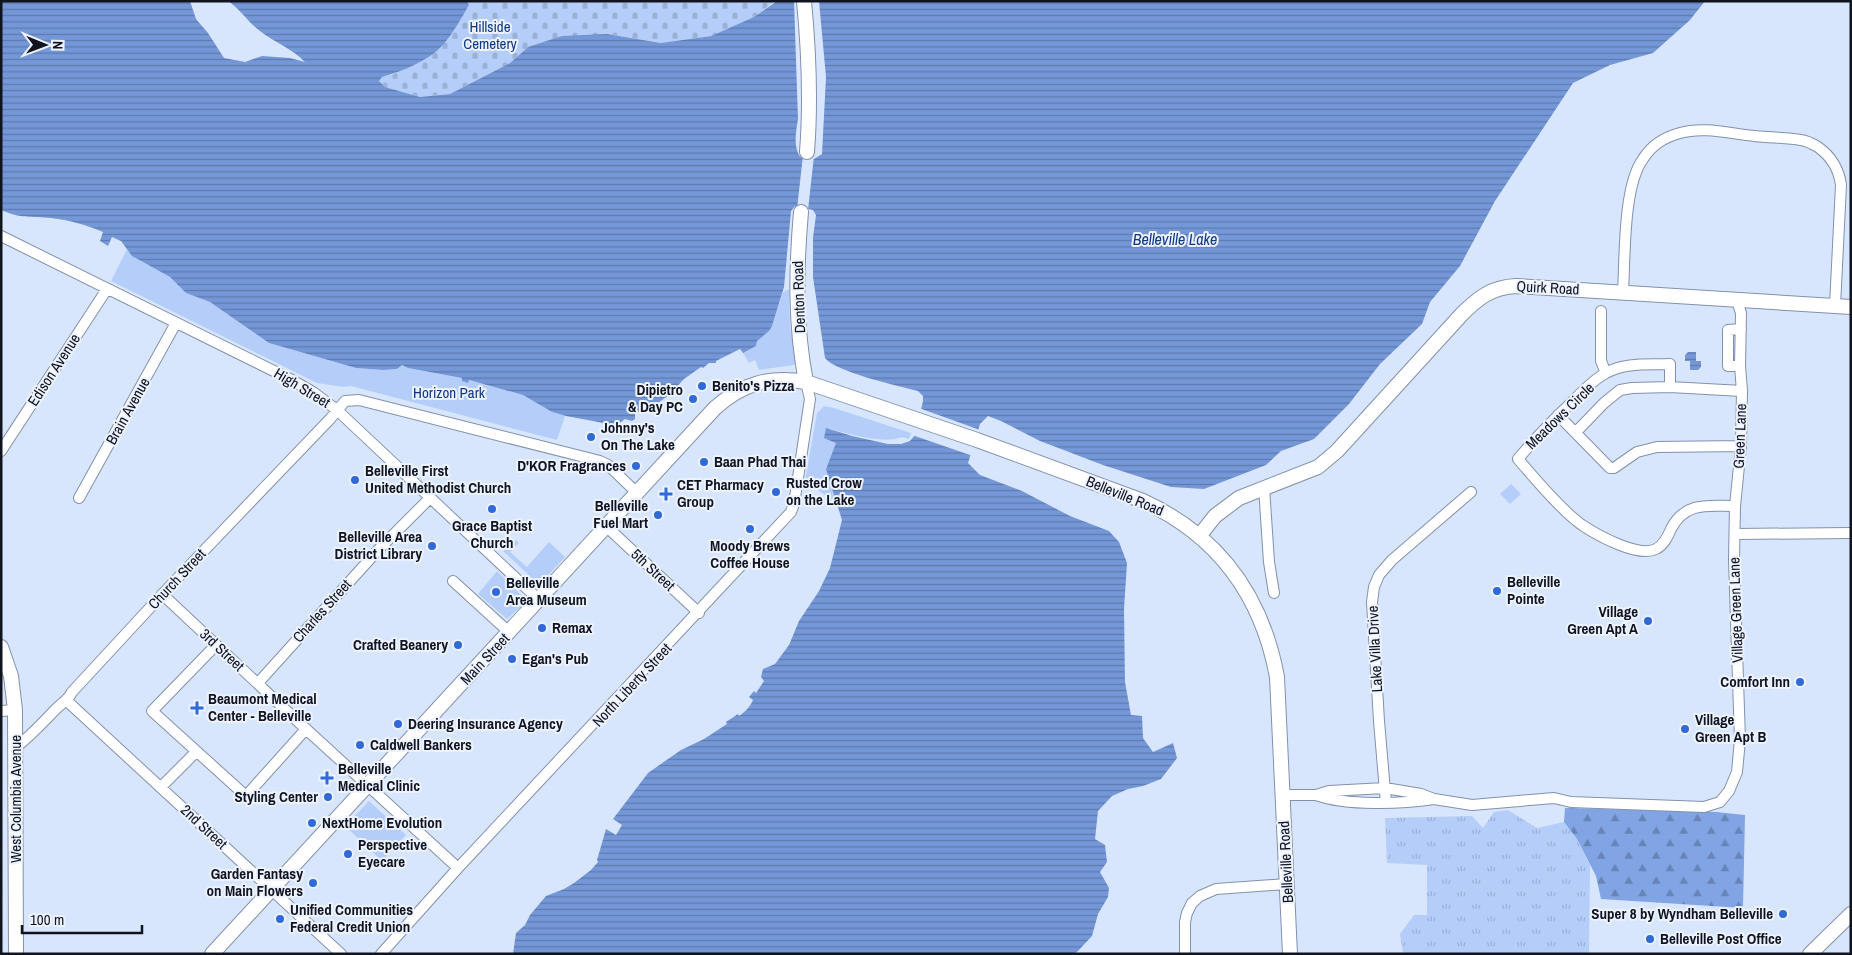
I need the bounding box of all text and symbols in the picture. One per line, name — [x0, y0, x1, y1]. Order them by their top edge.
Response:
park label: Hillside Cemetery — [463, 16, 518, 54]
north arrow — [20, 20, 70, 70]
text: N — [49, 41, 67, 50]
water label: Belleville Lake — [1133, 228, 1217, 250]
street label: Denton Road — [787, 260, 810, 334]
street label: Quirk Road — [1516, 275, 1580, 300]
street label: Edison Avenue — [22, 329, 85, 410]
street label: High Street — [270, 363, 335, 413]
street label: Brain Avenue — [101, 373, 155, 448]
place label: Benito's Pizza — [712, 375, 794, 396]
street label: Meadows Circle — [1521, 377, 1599, 454]
place label: Dipietro & Day PC — [628, 379, 683, 417]
marker: Benito's Pizza — [696, 380, 708, 392]
park label: Horizon Park — [413, 382, 486, 403]
marker: Dipietro & Day PC — [687, 393, 699, 405]
street label: Green Lane — [1728, 403, 1751, 469]
place label: Johnny's On The Lake — [601, 417, 675, 455]
marker: Johnny's On The Lake — [585, 431, 597, 443]
place label: Baan Phad Thai — [714, 451, 806, 472]
place label: D'KOR Fragrances — [517, 455, 626, 476]
marker: Baan Phad Thai — [698, 456, 710, 468]
place label: Belleville First United Methodist Church — [365, 460, 511, 498]
marker: D'KOR Fragrances — [630, 460, 642, 472]
street label: Belleville Road — [1083, 470, 1167, 521]
place label: Rusted Crow on the Lake — [786, 472, 862, 510]
marker: Belleville First United Methodist Church — [349, 474, 361, 486]
place label: CET Pharmacy Group — [677, 474, 764, 512]
marker: Rusted Crow on the Lake — [770, 486, 782, 498]
marker: CET Pharmacy Group — [659, 487, 673, 501]
place label: Belleville Fuel Mart — [593, 495, 648, 533]
marker: Grace Baptist Church — [486, 503, 498, 515]
marker: Belleville Fuel Mart — [652, 509, 664, 521]
place label: Grace Baptist Church — [452, 515, 532, 553]
marker: Moody Brews Coffee House — [744, 523, 756, 535]
place label: Belleville Area District Library — [335, 526, 422, 564]
place label: Moody Brews Coffee House — [710, 535, 790, 573]
marker: Belleville Area District Library — [426, 540, 438, 552]
street label: Church Street — [143, 543, 211, 614]
street label: 5th Street — [627, 544, 680, 596]
street label: Village Green Lane — [1723, 557, 1748, 663]
place label: Belleville Pointe — [1507, 571, 1561, 609]
place label: Belleville Area Museum — [506, 572, 587, 610]
street label: Charles Street — [288, 574, 356, 647]
marker: Belleville Pointe — [1491, 585, 1503, 597]
marker: Belleville Area Museum — [490, 586, 502, 598]
place label: Village Green Apt A — [1567, 601, 1638, 639]
street label: Lake Villa Drive — [1362, 605, 1387, 693]
marker: Village Green Apt A — [1642, 615, 1654, 627]
place label: Remax — [552, 617, 592, 638]
marker: Remax — [536, 622, 548, 634]
street label: 3rd Street — [195, 624, 250, 676]
street label: Main Street — [455, 628, 514, 689]
place label: Crafted Beanery — [353, 634, 448, 655]
street label: North Liberty Street — [587, 638, 676, 731]
marker: Crafted Beanery — [452, 639, 464, 651]
place label: Egan's Pub — [522, 648, 589, 669]
marker: Egan's Pub — [506, 653, 518, 665]
place label: Comfort Inn — [1720, 671, 1790, 692]
marker: Comfort Inn — [1794, 676, 1806, 688]
place label: Beaumont Medical Center - Belleville — [208, 688, 317, 726]
marker: Beaumont Medical Center - Belleville — [190, 701, 204, 715]
place label: Village Green Apt B — [1695, 709, 1766, 747]
place label: Deering Insurance Agency — [408, 713, 563, 734]
marker: Deering Insurance Agency — [392, 718, 404, 730]
marker: Village Green Apt B — [1679, 723, 1691, 735]
place label: Caldwell Bankers — [370, 734, 472, 755]
street label: West Columbia Avenue — [5, 735, 26, 863]
marker: Caldwell Bankers — [354, 739, 366, 751]
place label: Belleville Medical Clinic — [338, 758, 420, 796]
marker: Belleville Medical Clinic — [320, 771, 334, 785]
place label: Styling Center — [235, 786, 318, 807]
marker: Styling Center — [322, 791, 334, 803]
street label: 2nd Street — [176, 800, 233, 854]
place label: NextHome Evolution — [322, 812, 442, 833]
marker: NextHome Evolution — [306, 817, 318, 829]
street label: Belleville Road — [1273, 821, 1298, 904]
place label: Perspective Eyecare — [358, 834, 427, 872]
marker: Perspective Eyecare — [342, 848, 354, 860]
place label: Garden Fantasy on Main Flowers — [207, 863, 303, 901]
marker: Garden Fantasy on Main Flowers — [307, 877, 319, 889]
place label: Unified Communities Federal Credit Union — [290, 899, 413, 937]
scale bar — [22, 902, 142, 934]
place label: Super 8 by Wyndham Belleville — [1591, 903, 1773, 924]
marker: Super 8 by Wyndham Belleville — [1777, 908, 1789, 920]
text: 100 m — [30, 909, 64, 930]
marker: Unified Communities Federal Credit Union — [274, 913, 286, 925]
place label: Belleville Post Office — [1660, 928, 1782, 949]
marker: Belleville Post Office — [1644, 933, 1656, 945]

